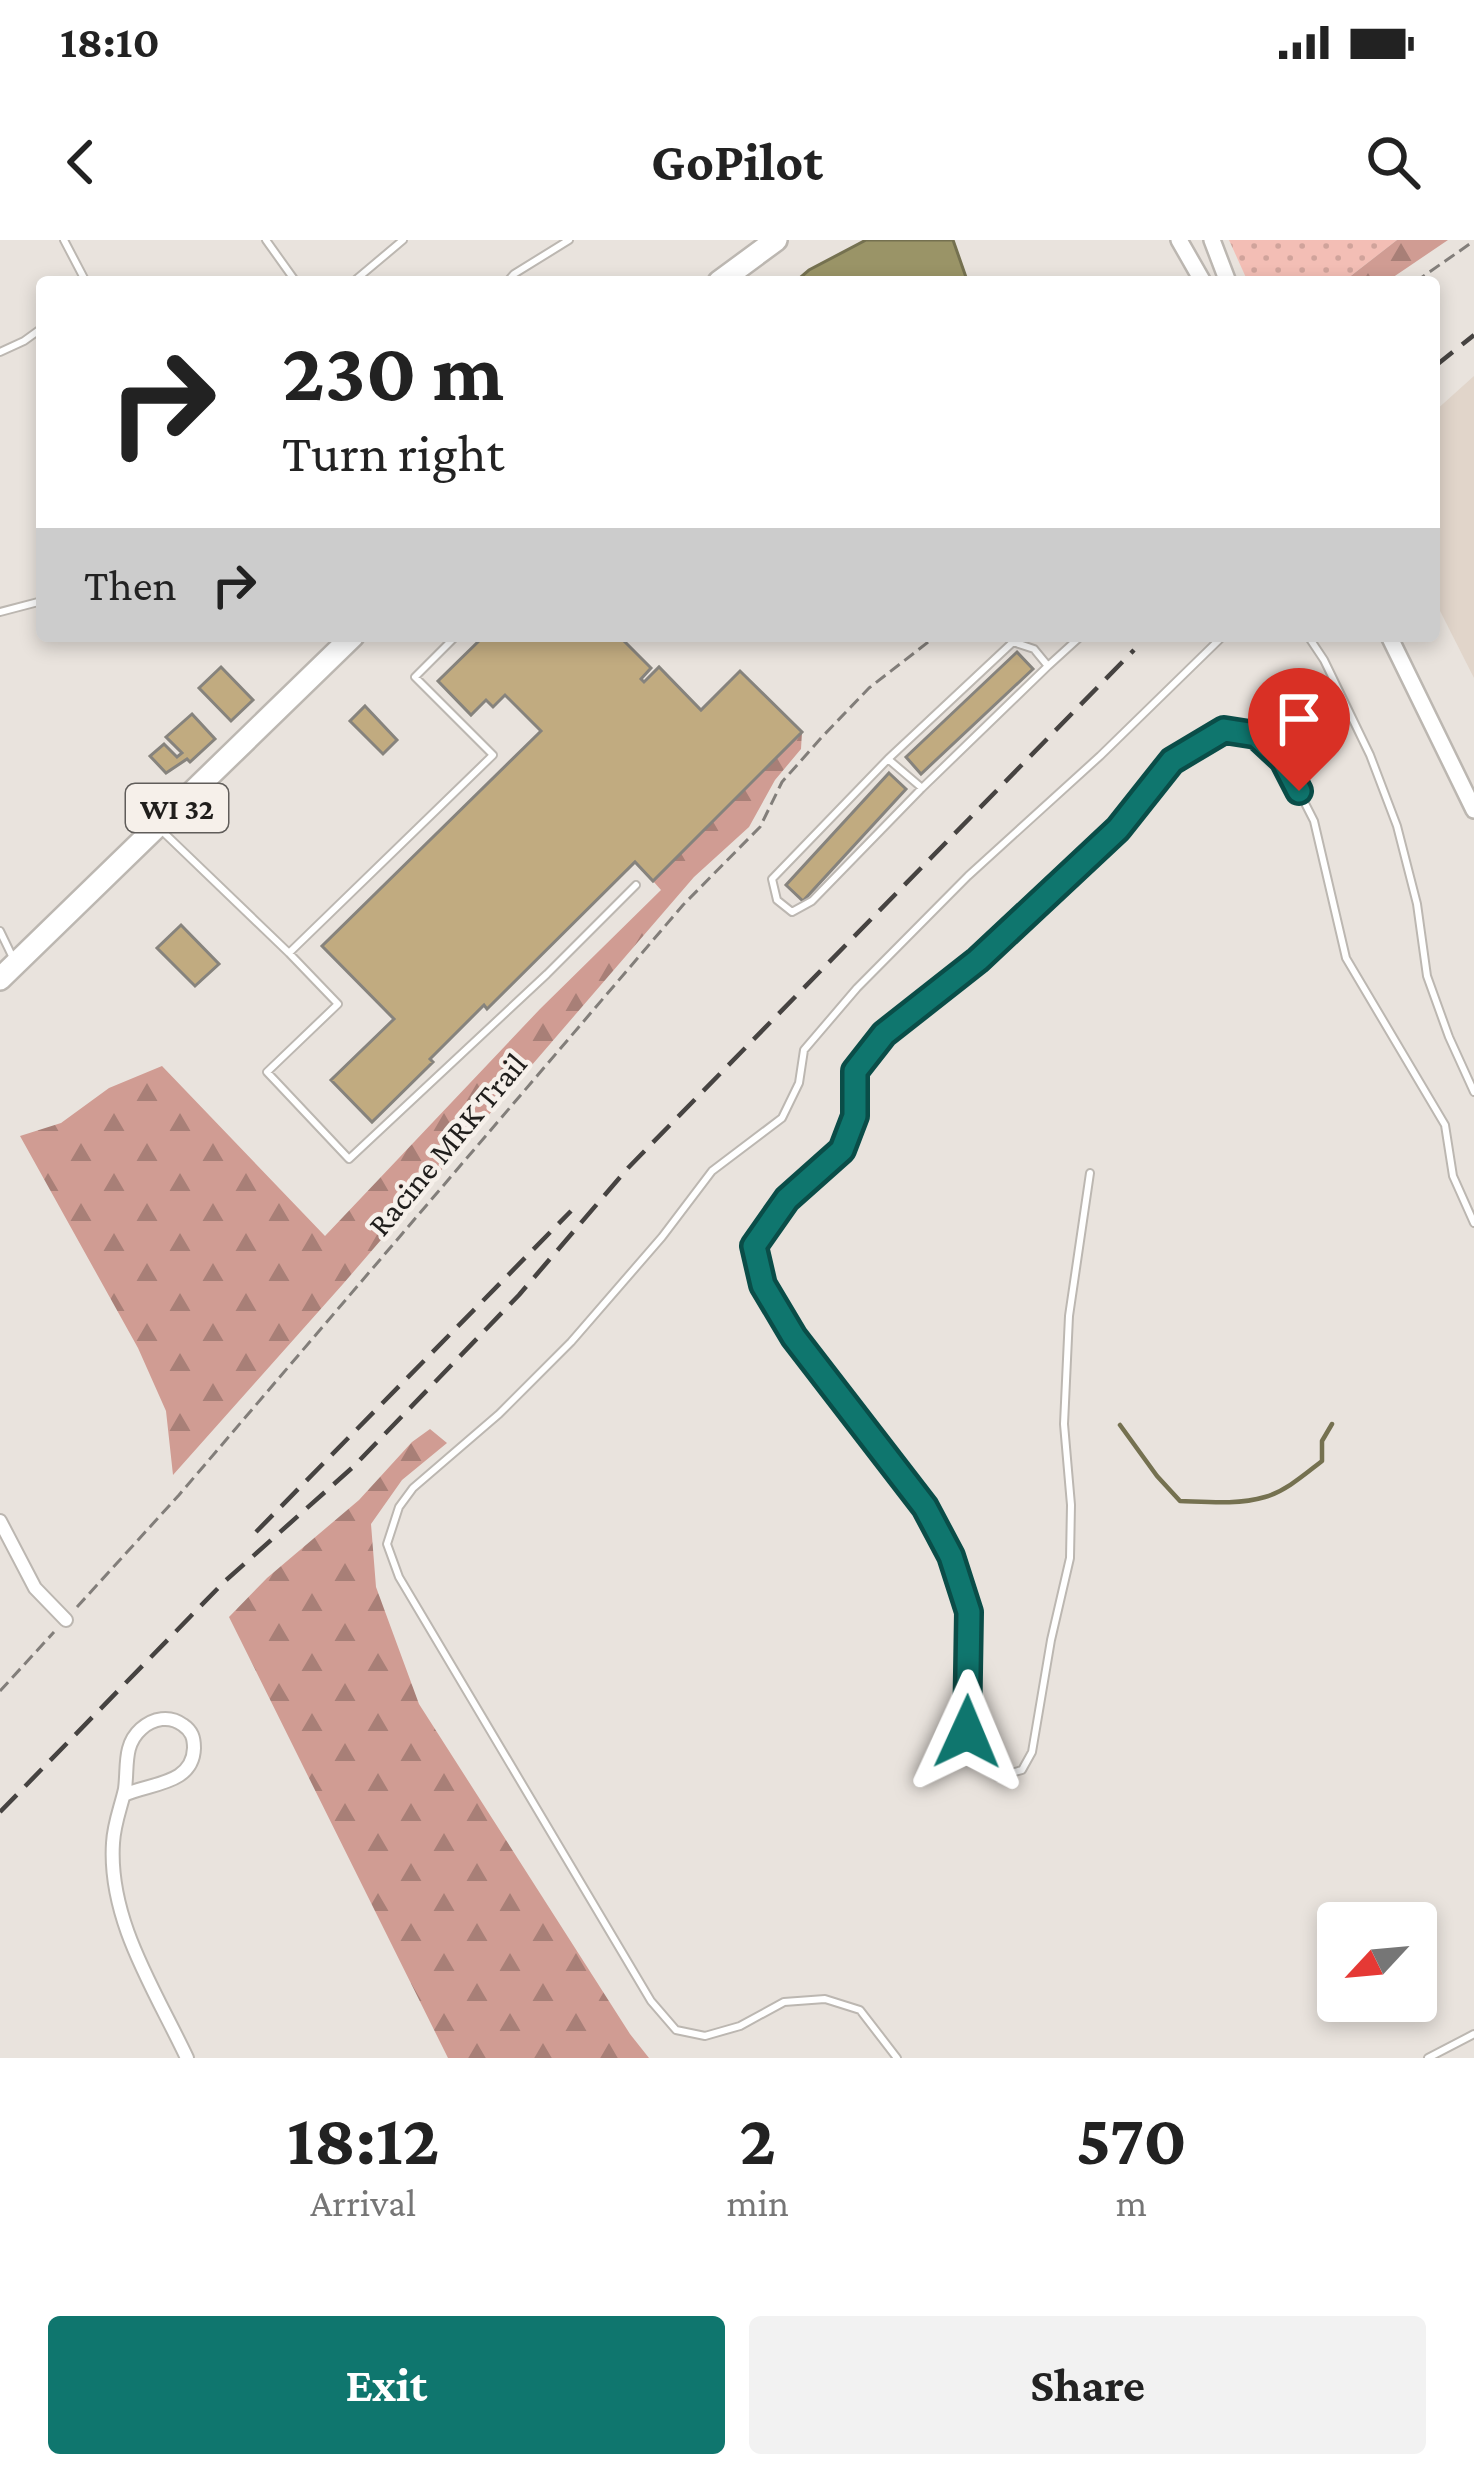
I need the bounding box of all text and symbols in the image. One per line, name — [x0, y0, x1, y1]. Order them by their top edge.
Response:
text: 18:10 — [60, 17, 160, 67]
icon: back — [48, 129, 114, 195]
icon: search — [1360, 129, 1426, 195]
text: GoPilot — [651, 132, 823, 192]
icon: right — [84, 324, 240, 480]
text: 230 m — [282, 325, 504, 418]
text: Turn right — [282, 423, 504, 483]
icon: right — [201, 552, 267, 618]
text: Then — [84, 560, 177, 610]
pin — [1248, 668, 1350, 791]
icon: arrive — [1266, 686, 1332, 752]
road number: WI 32 — [126, 784, 228, 832]
street label: Racine MRK Trail — [360, 1045, 534, 1243]
position arrow — [904, 1669, 1030, 1795]
north arrow — [1317, 1902, 1437, 2022]
map controls — [1317, 1902, 1437, 2022]
text: 18:12 — [287, 2099, 439, 2179]
text: 2 — [739, 2099, 776, 2179]
text: 570 — [1076, 2099, 1187, 2179]
text: Arrival — [310, 2181, 416, 2224]
text: min — [726, 2181, 789, 2224]
text: m — [1116, 2181, 1147, 2224]
button: Exit — [48, 2316, 725, 2454]
button: Share — [749, 2316, 1426, 2454]

